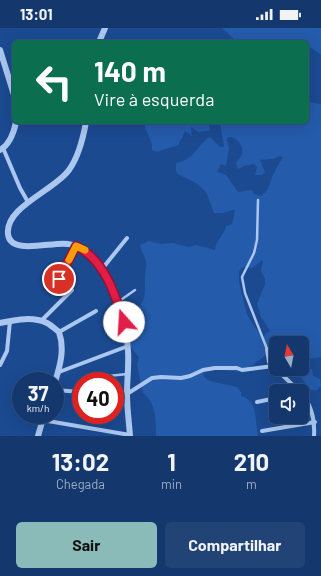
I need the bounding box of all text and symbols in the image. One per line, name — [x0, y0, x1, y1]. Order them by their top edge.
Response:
text: 13:01 — [20, 5, 53, 23]
text: 140 m — [94, 54, 166, 88]
icon: left — [28, 56, 80, 108]
text: Vire à esquerda — [94, 88, 214, 110]
pin — [42, 262, 76, 296]
icon: arrive — [48, 268, 70, 290]
position arrow — [103, 301, 145, 343]
north arrow — [269, 336, 309, 376]
map controls — [269, 336, 309, 424]
speed limit sign: 40 — [72, 372, 124, 424]
text: 37 — [28, 381, 48, 405]
button: sound — [269, 384, 309, 424]
text: km/h — [27, 402, 49, 414]
text: 13:02 — [52, 447, 109, 476]
text: 1 — [167, 447, 176, 476]
text: 210 — [234, 447, 269, 476]
text: Chegada — [56, 476, 105, 492]
text: min — [161, 476, 182, 492]
text: m — [246, 476, 257, 492]
button: Sair — [16, 522, 157, 568]
button: Compartilhar — [165, 522, 305, 568]

